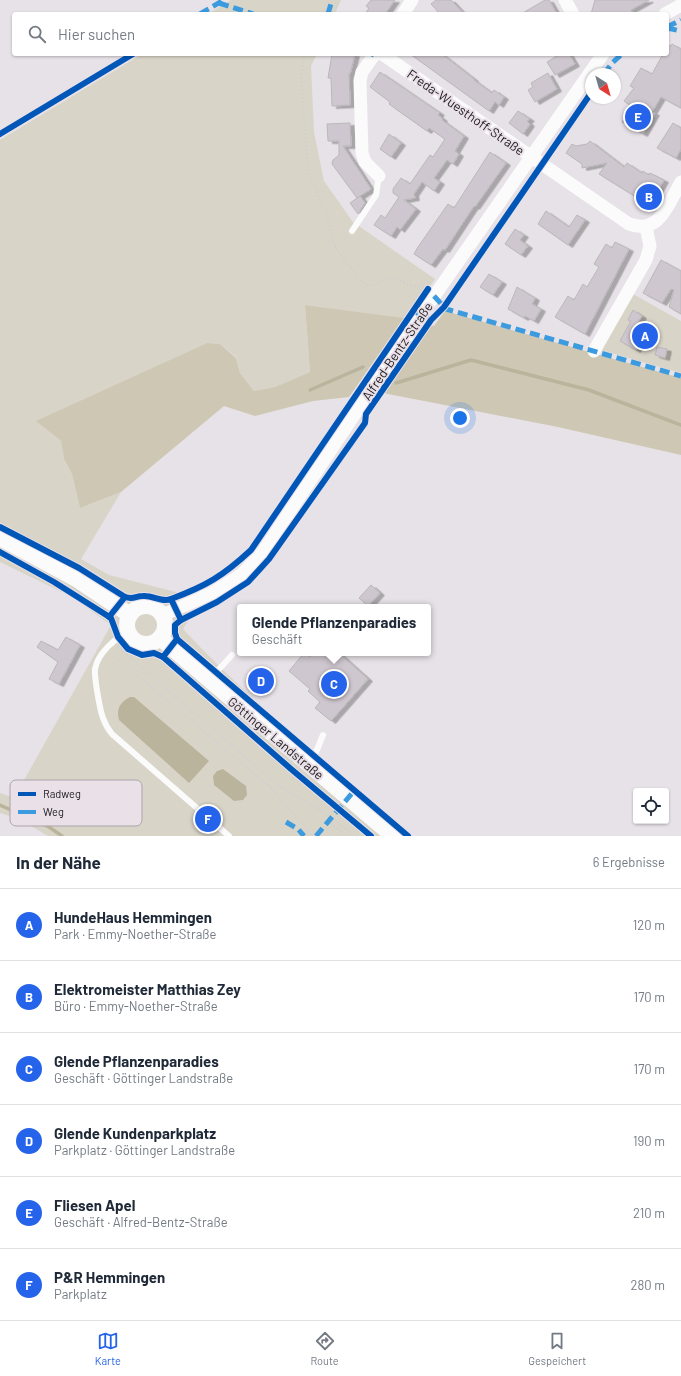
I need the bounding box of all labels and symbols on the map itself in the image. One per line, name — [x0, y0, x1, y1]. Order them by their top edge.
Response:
street label: Freda-Wuesthoff-Straße — [404, 65, 528, 159]
north arrow — [585, 68, 621, 104]
pin: E — [625, 102, 651, 132]
pin: B — [636, 182, 662, 212]
street label: Alfred-Bentz-Straße — [358, 299, 436, 403]
pin: A — [632, 321, 658, 351]
your location — [450, 408, 470, 428]
pin: D — [248, 666, 274, 696]
pin: C — [321, 669, 347, 699]
street label: Göttinger Landstraße — [225, 693, 327, 783]
legend — [10, 780, 142, 826]
text: Radweg — [43, 787, 81, 800]
pin: F — [195, 804, 221, 834]
text: Weg — [43, 805, 64, 818]

